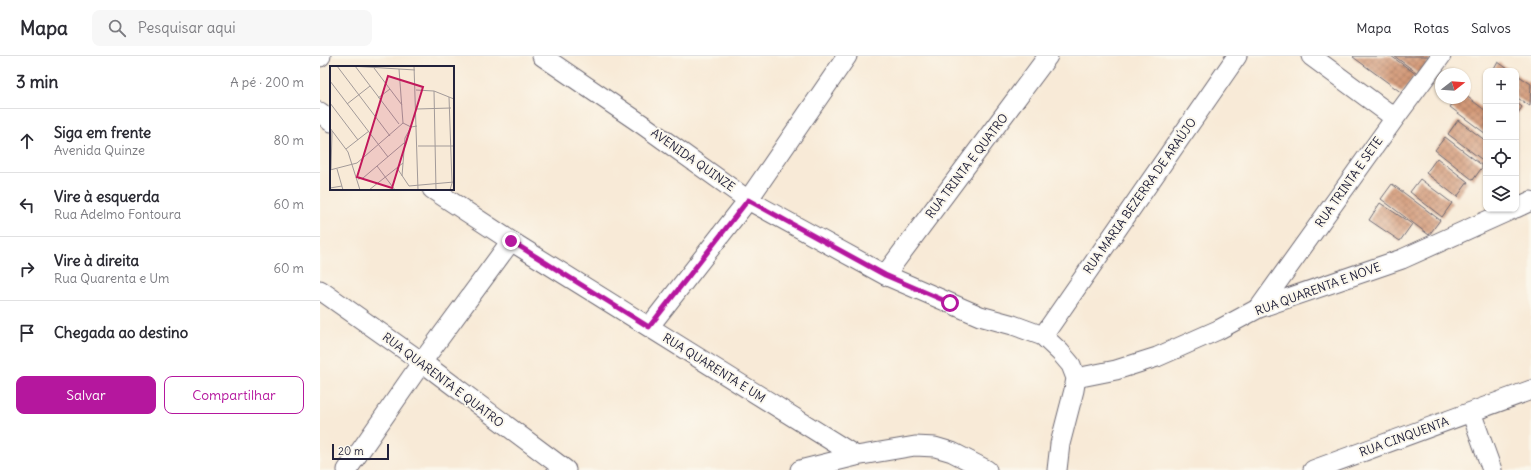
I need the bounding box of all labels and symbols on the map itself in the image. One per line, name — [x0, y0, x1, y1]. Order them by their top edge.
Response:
inset map — [330, 66, 454, 190]
north arrow — [1435, 68, 1471, 104]
street label: RUA TRINTA E QUATRO — [922, 110, 1011, 221]
street label: RUA MARIA BEZERRA DE ARAÚJO — [1080, 115, 1199, 277]
street label: AVENIDA QUINZE — [648, 125, 738, 194]
street label: RUA TRINTA E SETE — [1312, 134, 1385, 230]
route end — [502, 232, 520, 250]
street label: RUA QUARENTA E NOVE — [1253, 259, 1383, 318]
route start — [941, 294, 959, 312]
street label: RUA QUARENTA E QUATRO — [380, 329, 507, 430]
street label: RUA QUARENTA E UM — [660, 330, 768, 405]
street label: RUA CINQUENTA — [1357, 413, 1451, 460]
scale bar — [332, 442, 389, 461]

